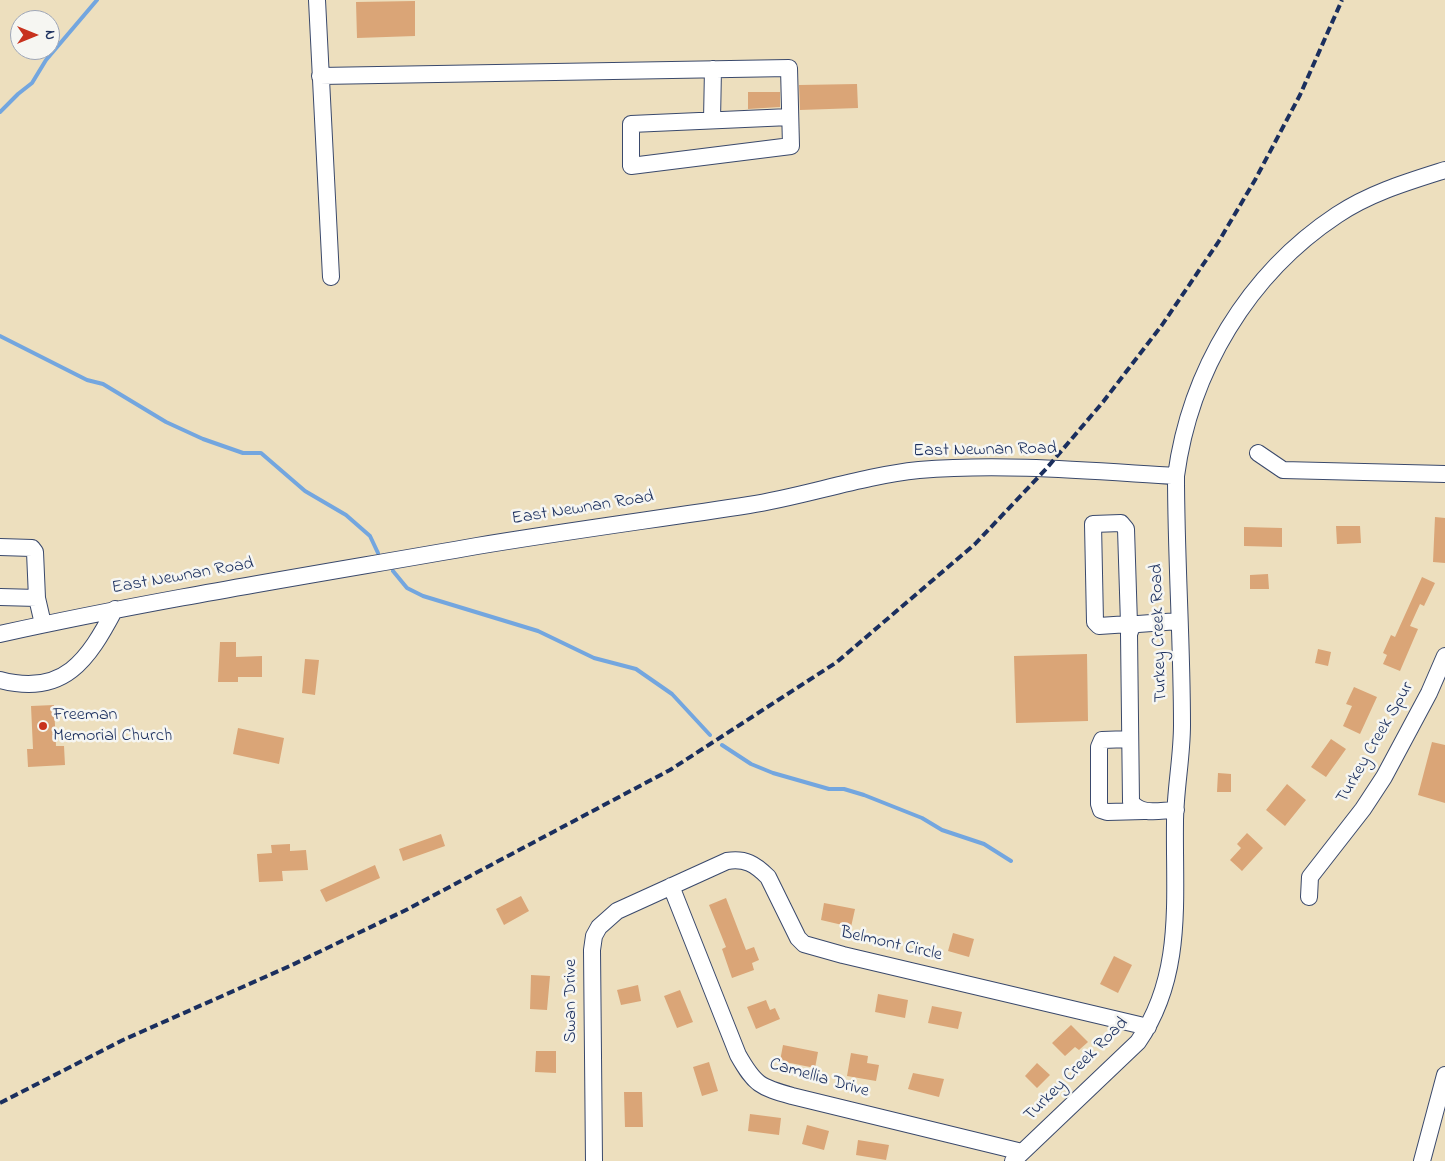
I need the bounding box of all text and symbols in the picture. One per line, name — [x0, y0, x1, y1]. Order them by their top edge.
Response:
north arrow — [10, 10, 60, 60]
text: N — [39, 30, 60, 40]
street label: East Newnan Road — [913, 439, 1057, 463]
street label: East Newnan Road — [510, 487, 656, 531]
street label: East Newnan Road — [110, 554, 256, 600]
street label: Turkey Creek Road — [1147, 563, 1173, 703]
street label: Turkey Creek Spur — [1332, 678, 1420, 808]
place label: Freeman Memorial Church — [53, 705, 172, 748]
marker: Freeman Memorial Church — [37, 720, 49, 732]
street label: Belmont Circle — [838, 923, 944, 967]
street label: Swan Drive — [561, 959, 583, 1043]
street label: Turkey Creek Road — [1020, 1013, 1134, 1127]
street label: Camellia Drive — [767, 1054, 871, 1104]

